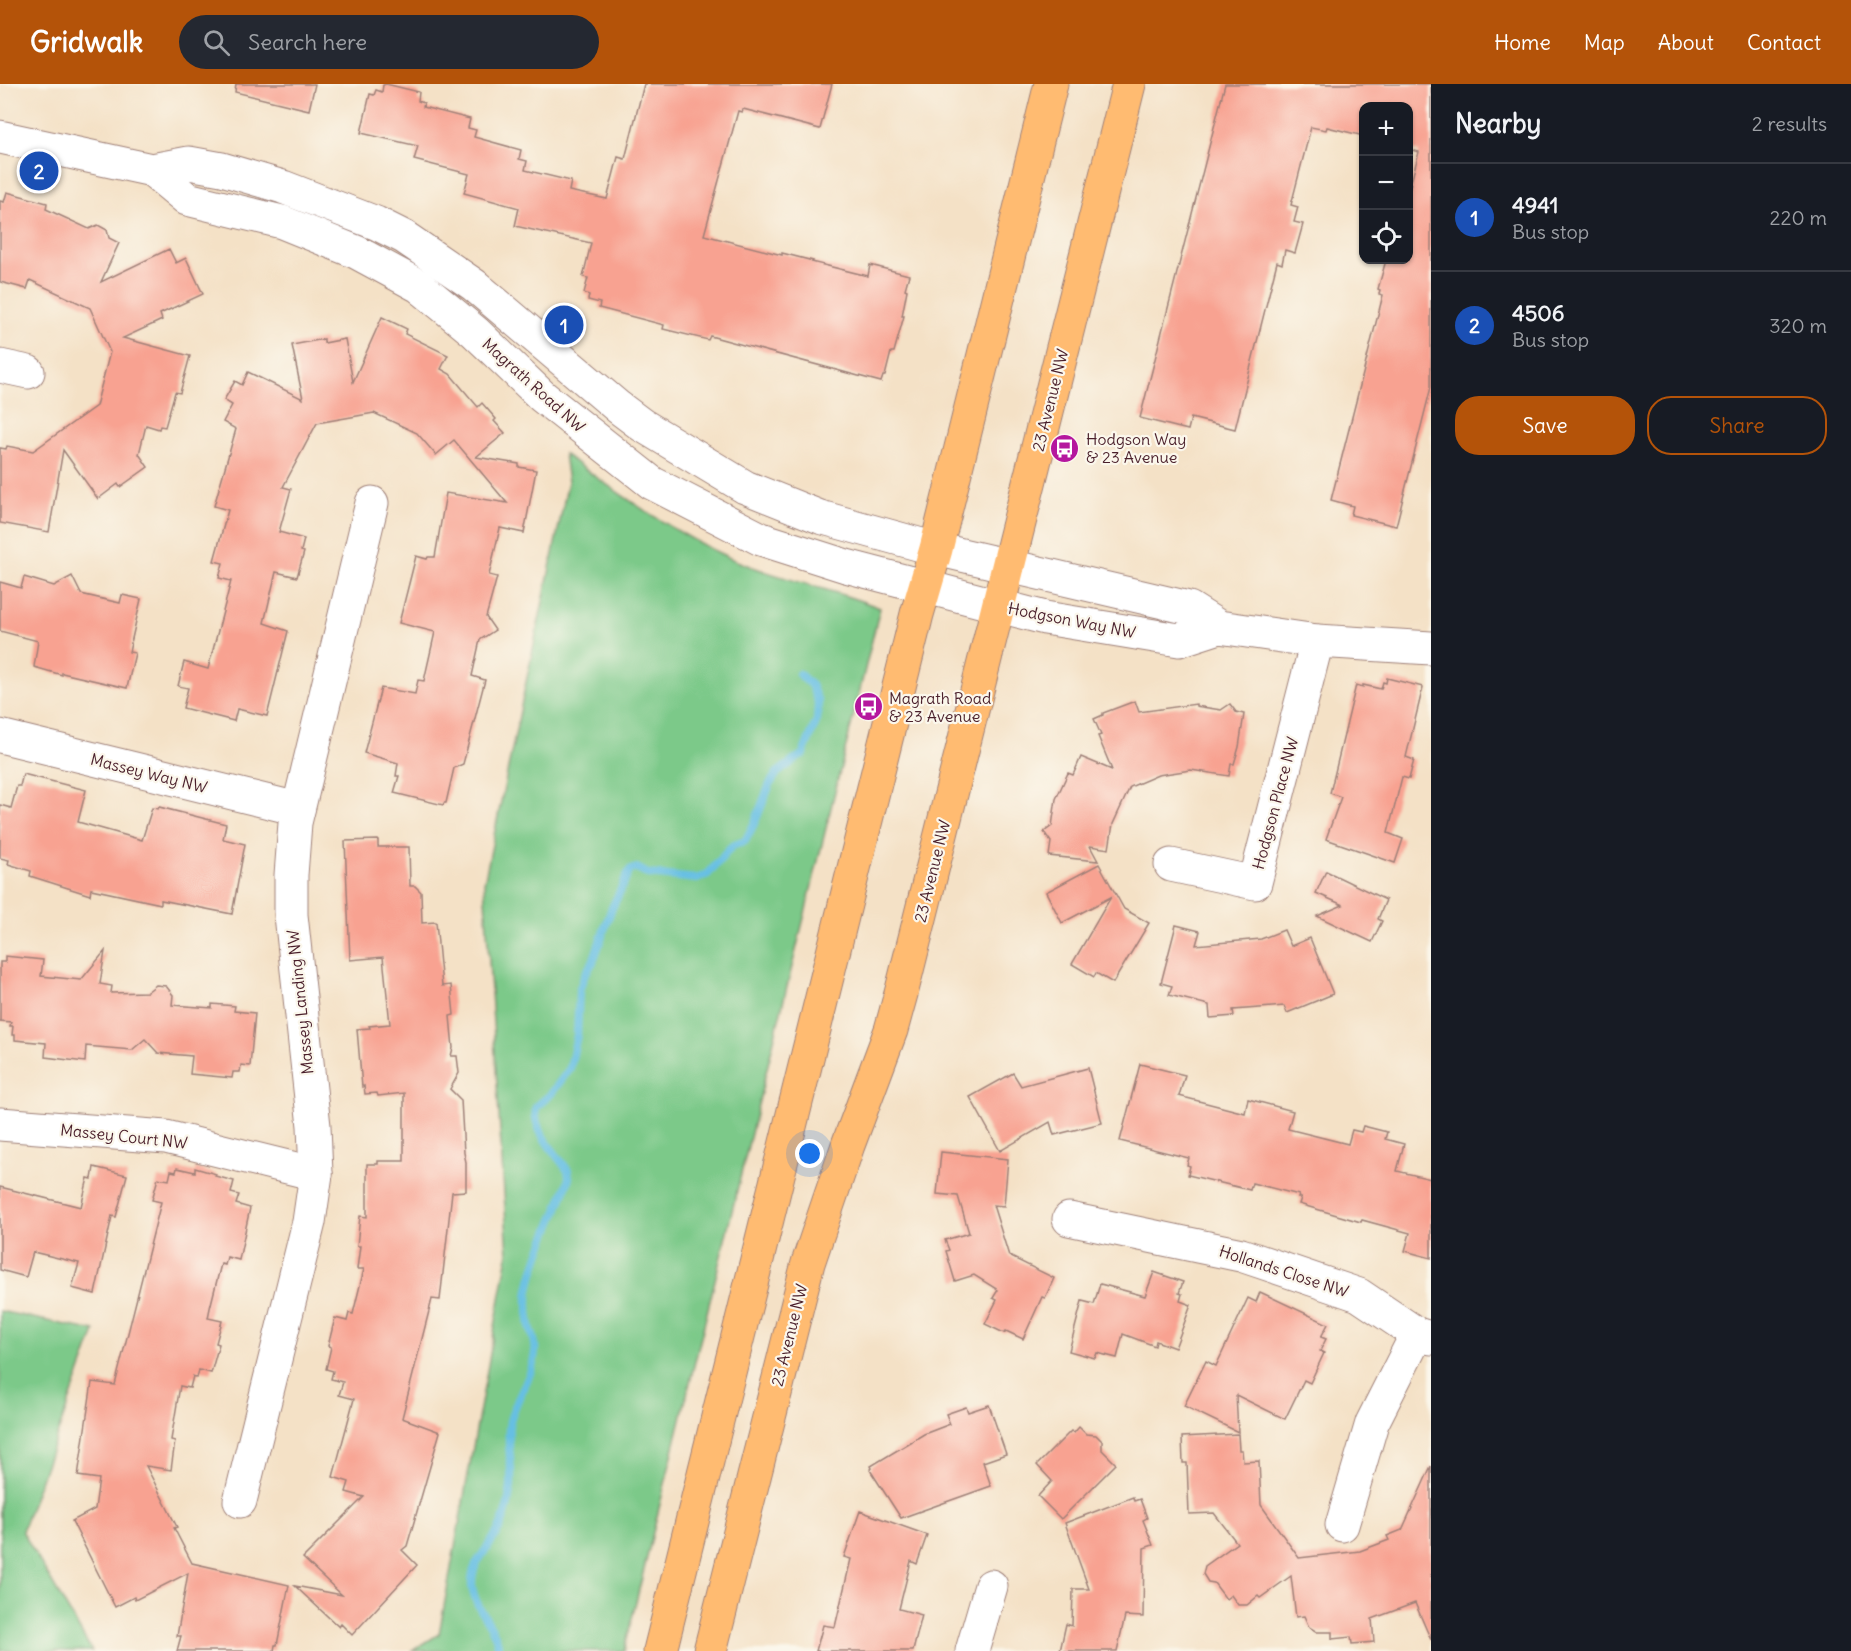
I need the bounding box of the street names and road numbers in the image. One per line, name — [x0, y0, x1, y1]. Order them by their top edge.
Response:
street label: Magrath Road NW — [478, 334, 590, 437]
street label: 23 Avenue NW — [1028, 346, 1072, 453]
street label: Hodgson Way NW — [1006, 598, 1138, 642]
street label: Hodgson Place NW — [1248, 734, 1302, 871]
street label: Massey Way NW — [89, 749, 210, 797]
street label: 23 Avenue NW — [910, 817, 954, 924]
street label: Massey Landing NW — [282, 928, 318, 1075]
street label: Massey Court NW — [59, 1119, 189, 1153]
street label: Hollands Close NW — [1217, 1241, 1352, 1302]
street label: 23 Avenue NW — [767, 1281, 811, 1388]

